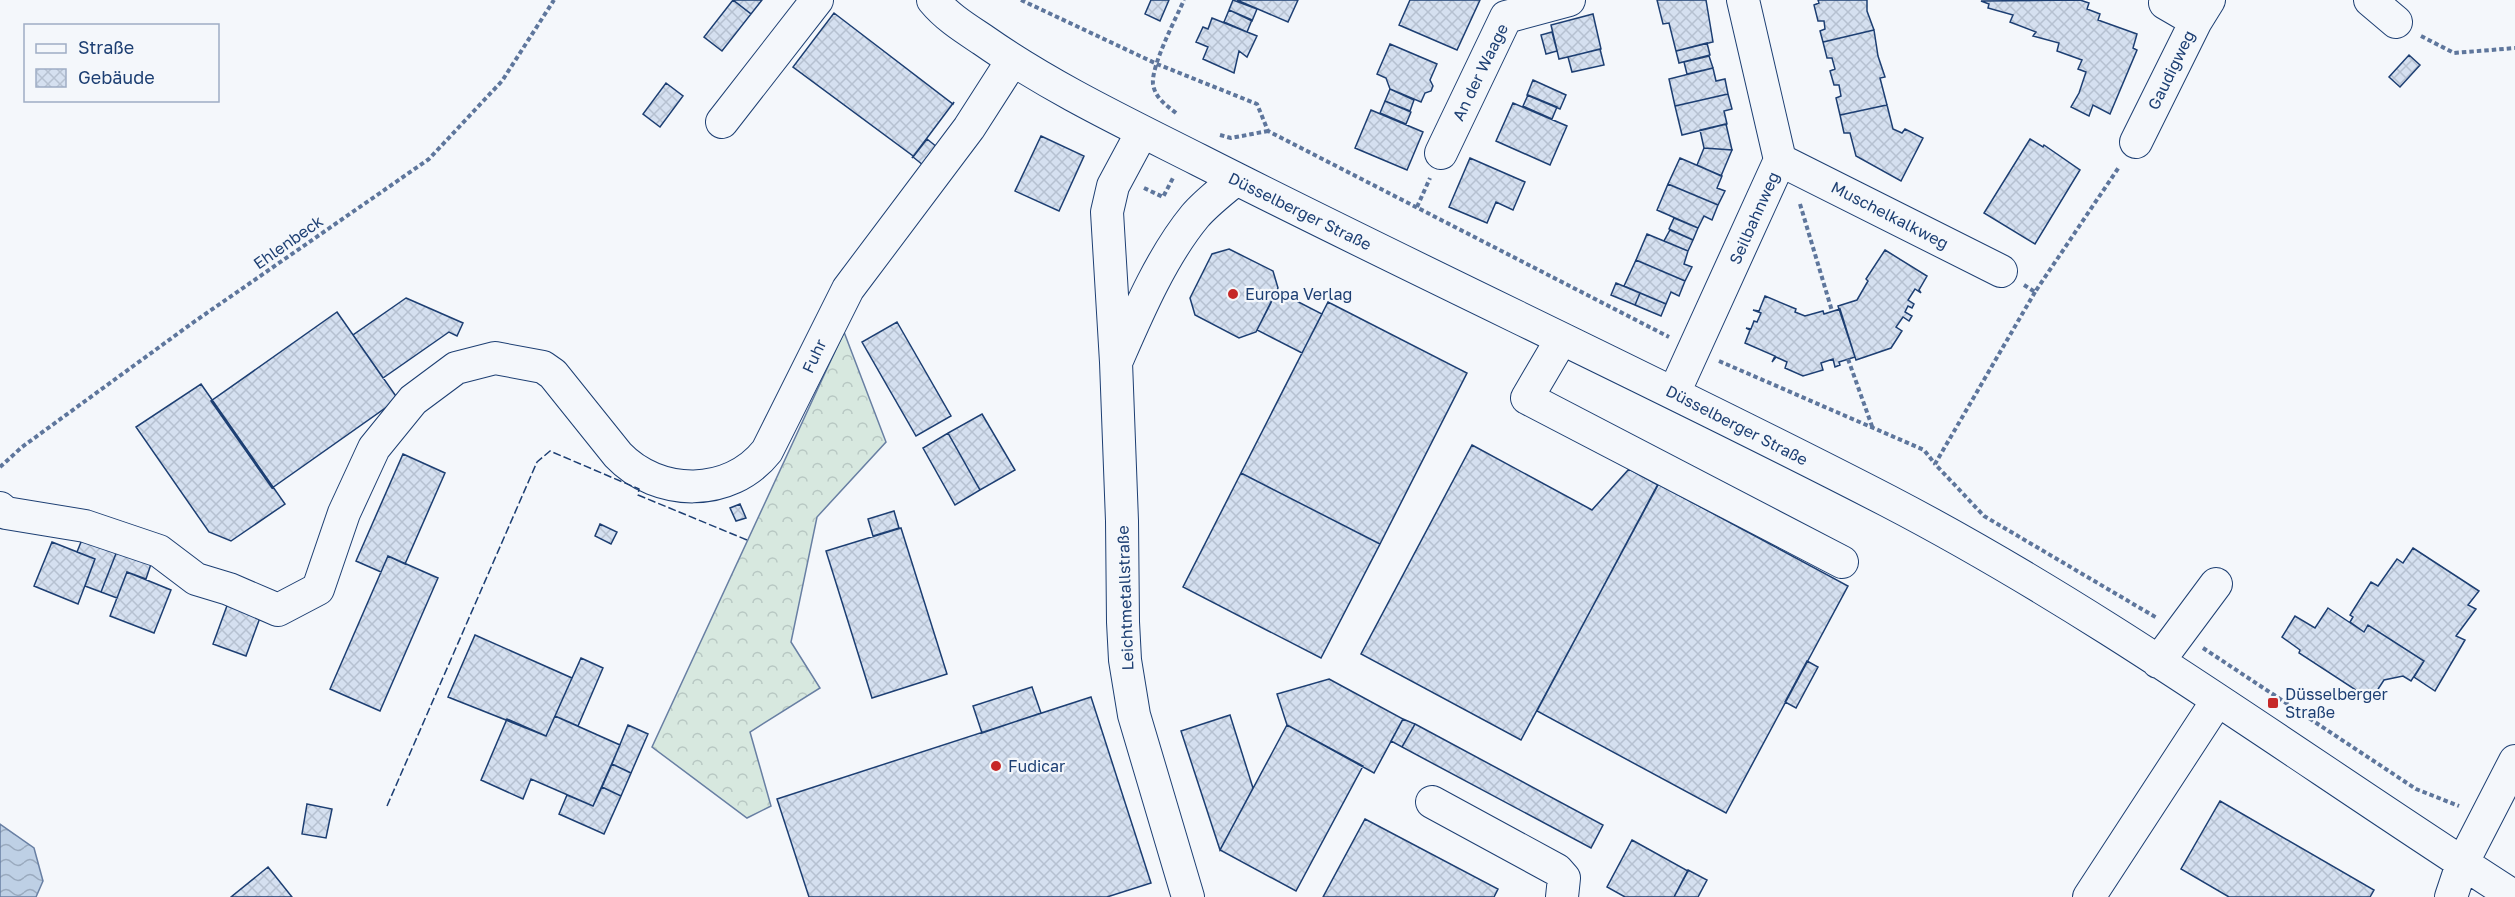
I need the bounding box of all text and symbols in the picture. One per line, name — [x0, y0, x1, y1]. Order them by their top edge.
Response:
street label: An der Waage — [1448, 20, 1512, 124]
legend — [24, 24, 219, 102]
street label: Gaudigweg — [2143, 27, 2199, 113]
text: Straße — [78, 36, 134, 58]
text: Gebäude — [78, 66, 155, 88]
street label: Düsselberger Straße — [1225, 168, 1375, 254]
street label: Seilbahnweg — [1725, 169, 1783, 267]
street label: Muschelkalkweg — [1828, 177, 1952, 253]
street label: Ehlenbeck — [249, 211, 327, 273]
place label: Europa Verlag — [1245, 284, 1352, 304]
marker: Europa Verlag — [1226, 287, 1240, 301]
street label: Fuhr — [797, 336, 831, 376]
street label: Düsselberger Straße — [1663, 380, 1811, 470]
street label: Leichtmetallstraße — [1112, 525, 1138, 671]
place label: Düsselberger Straße — [2285, 684, 2388, 722]
marker: Düsselberger Straße — [2266, 696, 2280, 710]
place label: Fudicar — [1008, 756, 1065, 776]
marker: Fudicar — [989, 759, 1003, 773]

